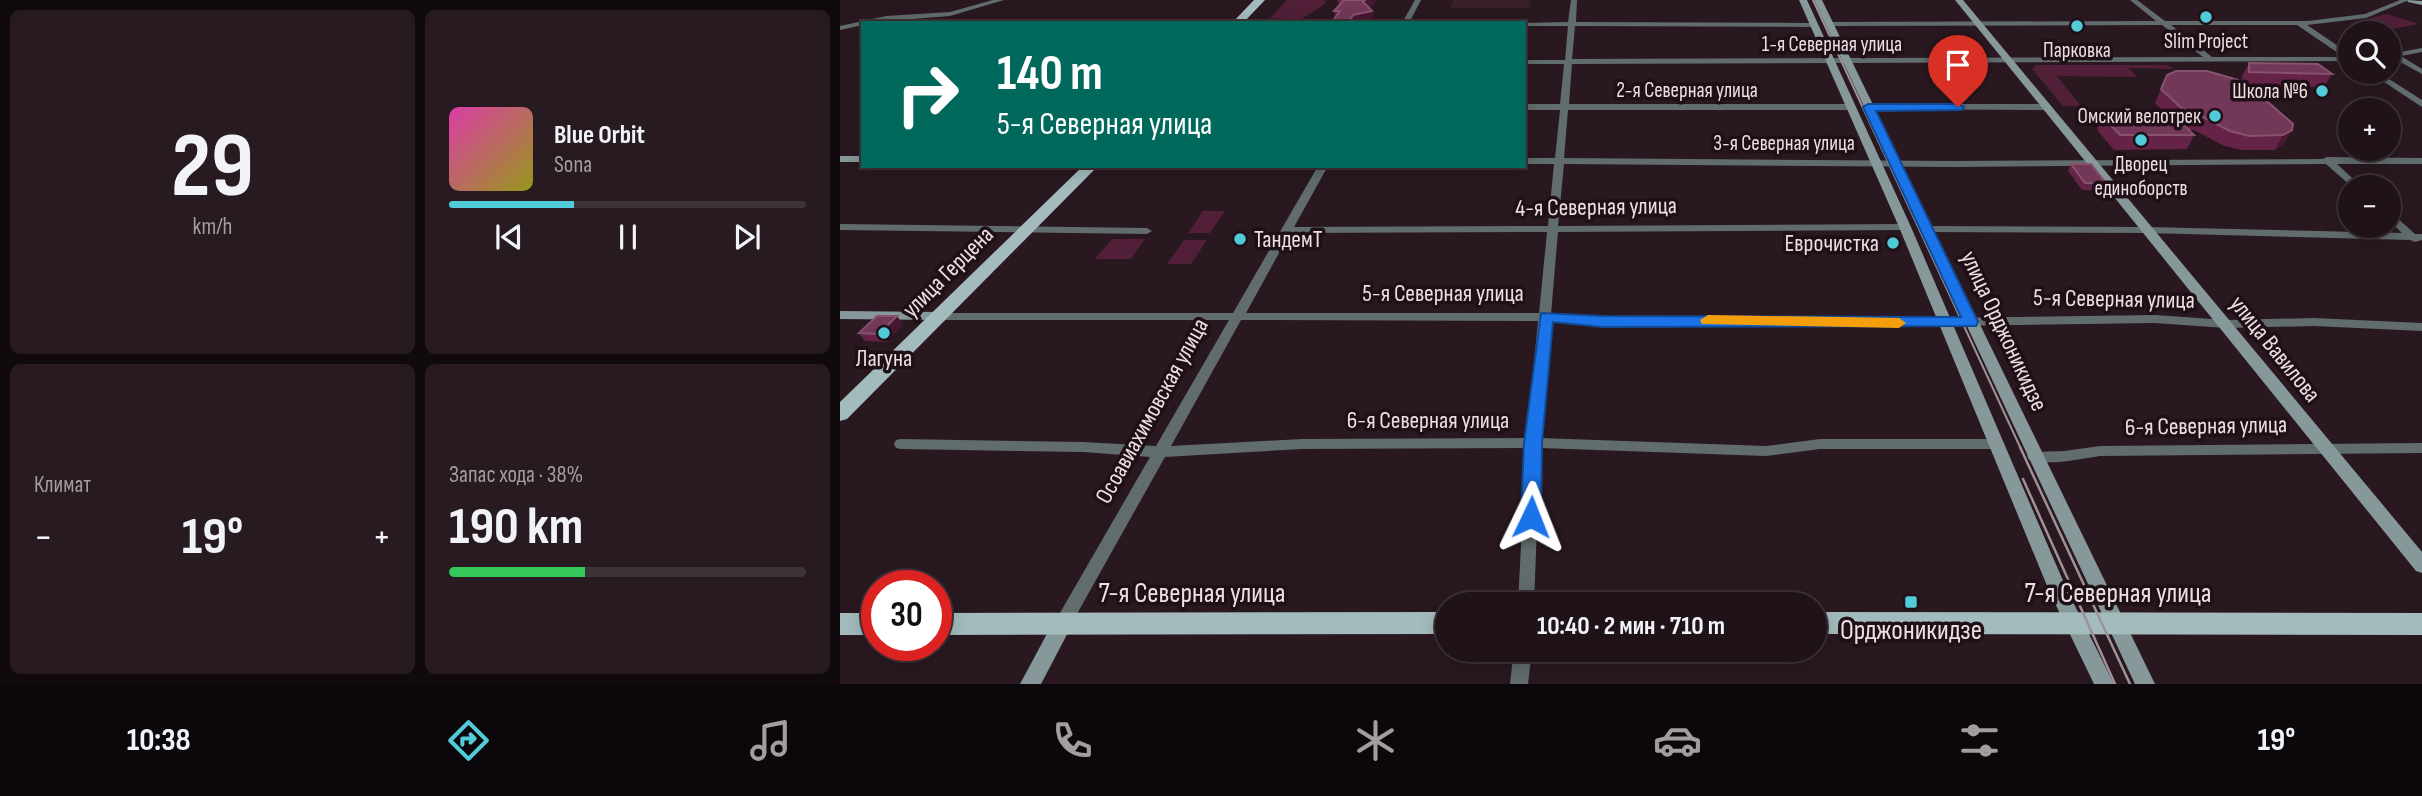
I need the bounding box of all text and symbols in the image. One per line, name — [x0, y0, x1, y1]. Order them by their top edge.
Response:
marker: Slim Project — [2198, 9, 2214, 25]
marker: Парковка — [2069, 18, 2085, 34]
map controls — [2338, 21, 2401, 238]
button: search — [2338, 21, 2401, 84]
place label: Slim Project — [2164, 29, 2248, 54]
street label: 1-я Северная улица — [1762, 32, 1902, 57]
pin — [1928, 35, 1988, 107]
place label: Парковка — [2043, 38, 2111, 63]
text: 140 m — [997, 45, 1103, 104]
icon: arrive — [1939, 46, 1977, 84]
icon: right — [882, 49, 973, 140]
street label: 2-я Северная улица — [1616, 78, 1758, 103]
place label: Школа №6 — [2232, 79, 2308, 104]
marker: Школа №6 — [2314, 83, 2330, 99]
button: + — [2338, 98, 2401, 161]
place label: Омский велотрек — [2078, 104, 2201, 129]
text: 5-я Северная улица — [997, 105, 1212, 144]
marker: Омский велотрек — [2207, 108, 2223, 124]
text: 29 — [171, 113, 254, 222]
text: Blue Orbit — [554, 120, 645, 151]
street label: 3-я Северная улица — [1713, 131, 1855, 156]
marker: Дворец единоборств — [2133, 132, 2149, 148]
text: Sona — [554, 151, 592, 179]
place label: Дворец единоборств — [2094, 152, 2188, 201]
button: − — [2338, 175, 2401, 238]
street label: 4-я Северная улица — [1515, 191, 1677, 223]
text: km/h — [193, 213, 232, 241]
icon: previous — [490, 218, 528, 256]
icon: pause — [609, 218, 647, 256]
icon: next — [728, 218, 766, 256]
street label: улица Герцена — [896, 220, 1000, 324]
place label: ТандемТ — [1254, 225, 1323, 254]
place label: Еврочистка — [1784, 229, 1879, 258]
marker: ТандемТ — [1232, 231, 1248, 247]
marker: Еврочистка — [1885, 235, 1901, 251]
street label: улица Орджоникидзе — [1954, 246, 2054, 416]
street label: 5-я Северная улица — [1362, 279, 1524, 308]
street label: 5-я Северная улица — [2033, 283, 2195, 315]
street label: улица Вавилова — [2223, 290, 2327, 408]
street label: Осоавиахимовская улица — [1089, 313, 1215, 509]
marker: Лагуна — [876, 325, 892, 341]
place label: Лагуна — [856, 344, 912, 373]
street label: 6-я Северная улица — [1347, 406, 1509, 435]
street label: 6-я Северная улица — [2125, 410, 2287, 442]
text: Запас хода · 38% — [449, 461, 583, 489]
text: Климат — [34, 471, 91, 499]
position arrow — [1494, 480, 1568, 554]
text: 190 km — [449, 496, 583, 559]
text: 19° — [182, 506, 243, 569]
text: − — [34, 515, 53, 560]
text: + — [372, 515, 391, 560]
speed limit sign: 30 — [861, 570, 952, 661]
street label: 7-я Северная улица — [1098, 577, 1286, 610]
street label: 7-я Северная улица — [2024, 577, 2212, 610]
marker: Орджоникидзе — [1903, 594, 1919, 610]
text: 10:40 · 2 мин · 710 m — [1537, 611, 1725, 642]
place label: Орджоникидзе — [1840, 614, 1982, 647]
icon: directions — [444, 716, 493, 765]
icon: music — [746, 716, 795, 765]
icon: phone — [1048, 716, 1097, 765]
icon: climate — [1351, 716, 1400, 765]
icon: car — [1653, 716, 1702, 765]
icon: filters — [1955, 716, 2004, 765]
text: 10:38 — [127, 721, 191, 760]
text: 19° — [2258, 721, 2295, 760]

